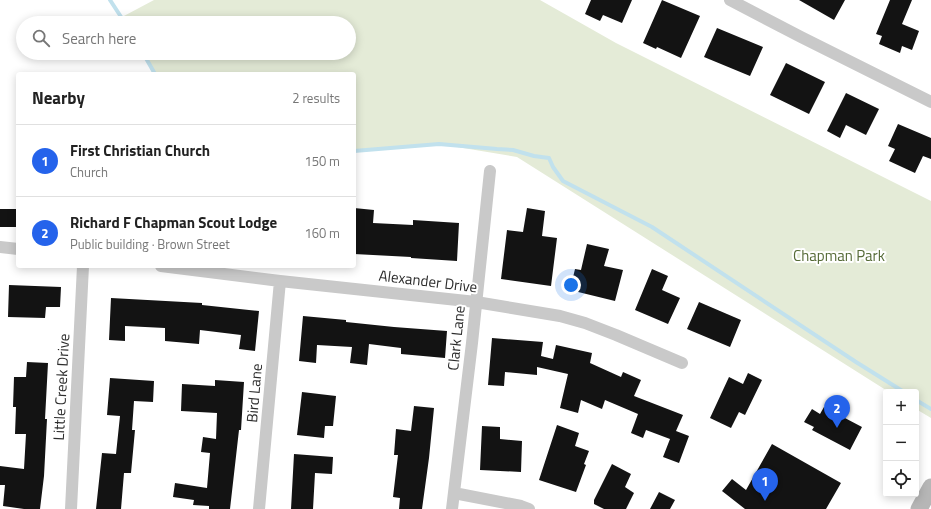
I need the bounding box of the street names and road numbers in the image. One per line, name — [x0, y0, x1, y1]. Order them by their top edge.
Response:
street label: Alexander Drive — [377, 264, 479, 298]
street label: Clark Lane — [441, 304, 471, 372]
street label: Little Creek Drive — [47, 333, 75, 441]
street label: Bird Lane — [240, 363, 268, 423]

